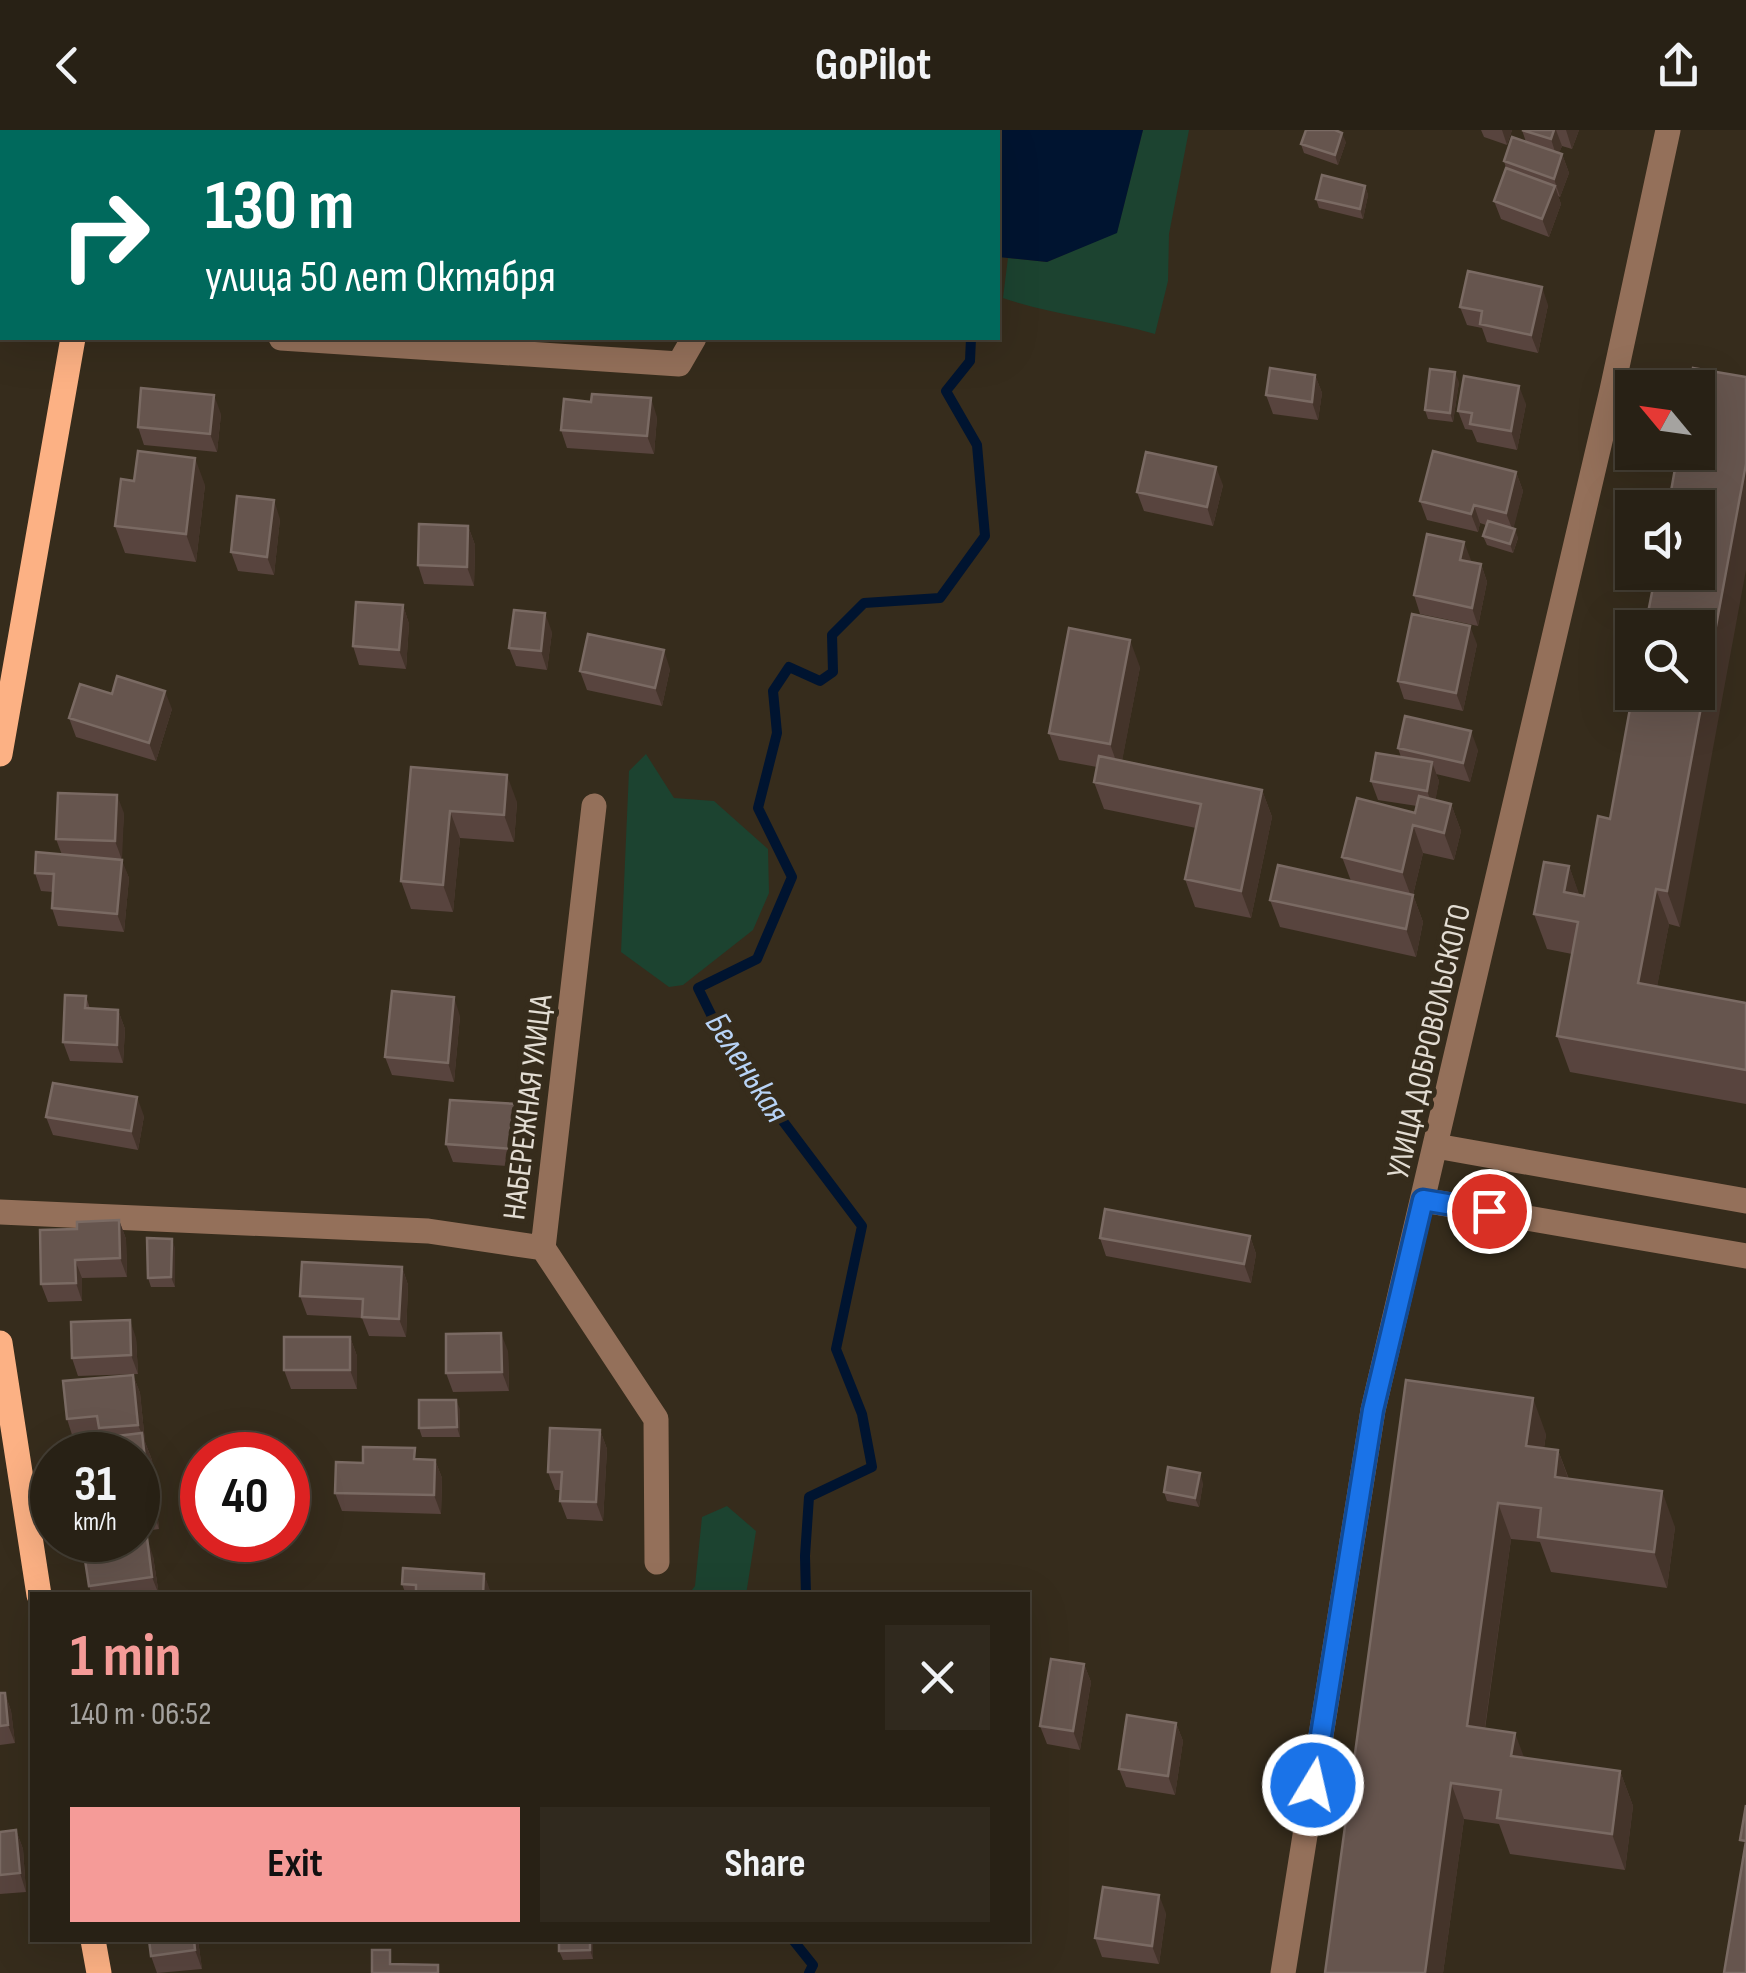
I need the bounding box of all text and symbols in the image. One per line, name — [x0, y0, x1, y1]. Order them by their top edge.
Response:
icon: back — [40, 38, 95, 93]
text: GoPilot — [815, 38, 931, 93]
icon: share — [1651, 38, 1706, 93]
text: 130 m — [205, 165, 354, 249]
icon: right — [40, 170, 170, 300]
text: улица 50 лет Октября — [205, 250, 556, 305]
north arrow — [1615, 370, 1715, 470]
map controls — [1615, 370, 1715, 710]
button: sound — [1615, 490, 1715, 590]
button: search — [1615, 610, 1715, 710]
street label: УЛИЦА ДОБРОВОЛЬСКОГО — [1379, 900, 1480, 1182]
street label: НАБЕРЕЖНАЯ УЛИЦА — [495, 992, 562, 1222]
water label: Беленькая — [695, 1005, 799, 1132]
pin — [1447, 1169, 1532, 1254]
icon: arrive — [1462, 1184, 1517, 1239]
speed limit sign: 40 — [180, 1432, 310, 1562]
text: 31 — [74, 1455, 116, 1515]
text: km/h — [73, 1507, 117, 1538]
text: 1 min — [70, 1621, 182, 1693]
button: close — [885, 1625, 990, 1730]
text: 140 m · 06:52 — [70, 1695, 211, 1734]
position arrow — [1261, 1733, 1365, 1837]
button: Exit — [70, 1807, 520, 1922]
button: Share — [540, 1807, 990, 1922]

